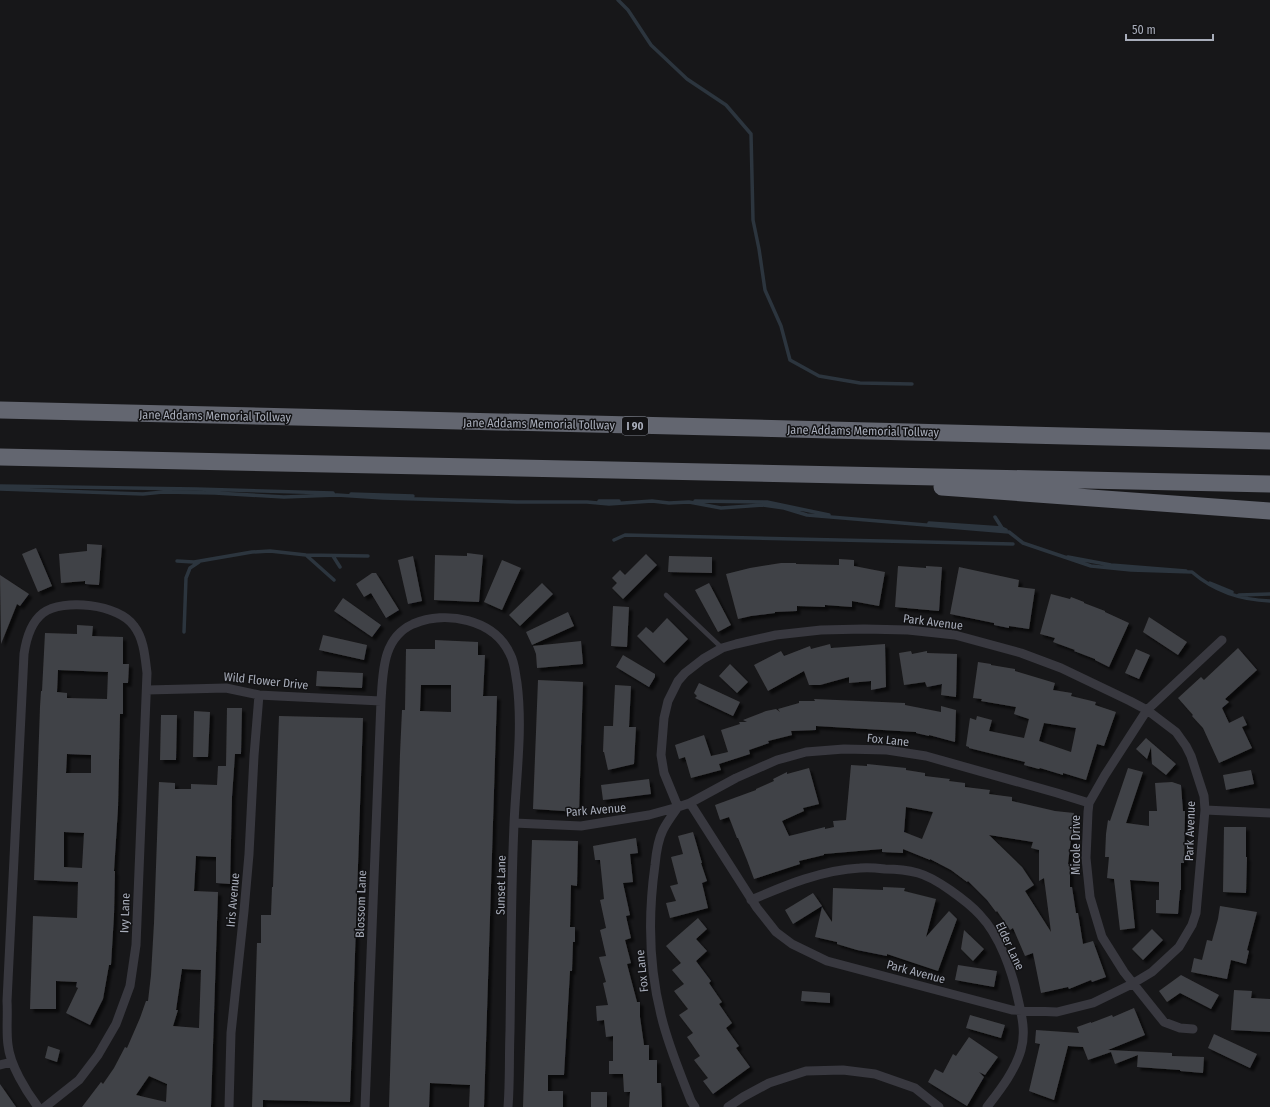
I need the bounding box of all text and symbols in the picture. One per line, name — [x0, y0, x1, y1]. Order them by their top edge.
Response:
scale bar — [1126, 16, 1213, 42]
text: 50 m — [1132, 23, 1156, 37]
street label: Jane Addams Memorial Tollway — [139, 408, 292, 424]
street label: Jane Addams Memorial Tollway — [463, 416, 616, 432]
road number: I 90 — [622, 417, 648, 435]
street label: Jane Addams Memorial Tollway — [787, 423, 940, 439]
street label: Park Avenue — [902, 611, 964, 633]
street label: Wild Flower Drive — [223, 670, 309, 692]
street label: Fox Lane — [866, 731, 910, 749]
street label: Park Avenue — [565, 800, 627, 820]
street label: Park Avenue — [1182, 801, 1198, 861]
street label: Micole Drive — [1069, 815, 1083, 875]
street label: Sunset Lane — [493, 855, 509, 915]
street label: Blossom Lane — [353, 870, 369, 938]
street label: Iris Avenue — [224, 872, 242, 928]
street label: Ivy Lane — [117, 893, 133, 933]
street label: Elder Lane — [993, 920, 1027, 972]
street label: Fox Lane — [633, 949, 651, 993]
street label: Park Avenue — [885, 957, 947, 987]

